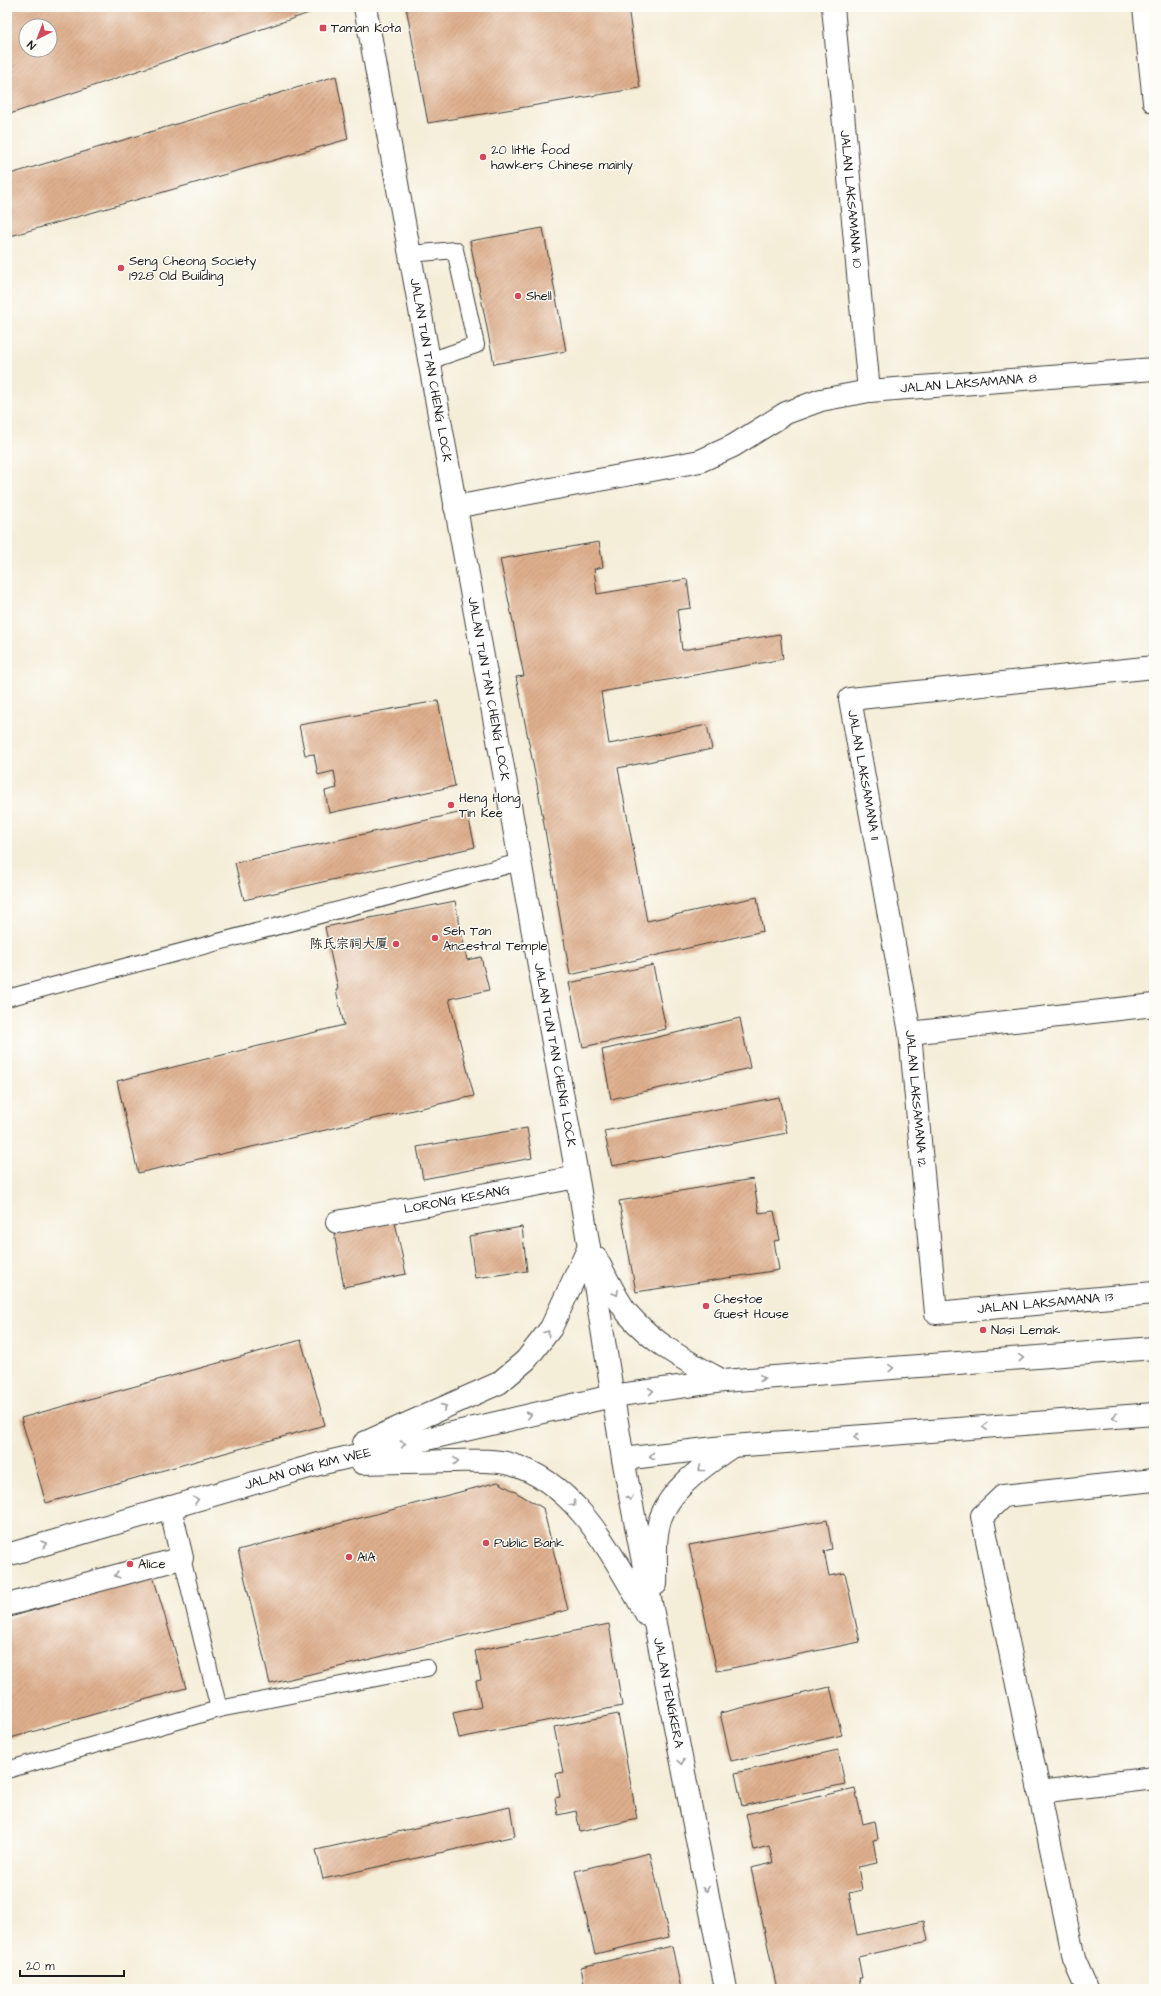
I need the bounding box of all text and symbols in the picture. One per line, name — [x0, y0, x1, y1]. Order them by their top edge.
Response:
north arrow — [18, 18, 58, 58]
place label: Taman Kota — [331, 19, 402, 37]
marker: Taman Kota — [318, 23, 328, 33]
text: N — [24, 37, 39, 53]
street label: JALAN LAKSAMANA 10 — [836, 129, 866, 269]
place label: 20 little food hawkers Chinese mainly — [491, 141, 633, 175]
marker: 20 little food hawkers Chinese mainly — [478, 152, 488, 162]
place label: Seng Cheong Society 1928 Old Building — [129, 252, 256, 286]
marker: Seng Cheong Society 1928 Old Building — [116, 263, 126, 273]
street label: JALAN TUN TAN CHENG LOCK — [405, 277, 456, 464]
place label: Shell — [526, 287, 552, 305]
marker: Shell — [513, 291, 523, 301]
street label: JALAN LAKSAMANA 8 — [900, 369, 1038, 398]
street label: JALAN TUN TAN CHENG LOCK — [463, 595, 514, 782]
street label: JALAN LAKSAMANA 11 — [843, 709, 884, 842]
place label: Heng Hong Tin Kee — [459, 789, 521, 822]
marker: Heng Hong Tin Kee — [446, 800, 456, 810]
place label: Seh Tan Ancestral Temple — [443, 922, 547, 955]
marker: Seh Tan Ancestral Temple — [430, 933, 440, 943]
place label: 陈氏宗祠大厦 — [310, 935, 388, 953]
marker: 陈氏宗祠大厦 — [391, 939, 401, 949]
street label: JALAN TUN TAN CHENG LOCK — [530, 961, 581, 1148]
street label: JALAN LAKSAMANA 12 — [901, 1029, 931, 1169]
street label: LORONG KESANG — [402, 1181, 511, 1218]
street label: JALAN LAKSAMANA 13 — [976, 1288, 1115, 1318]
one-way arrow — [611, 1289, 618, 1296]
place label: Chestoe Guest House — [714, 1290, 789, 1323]
marker: Chestoe Guest House — [701, 1301, 711, 1311]
place label: Nasi Lemak — [991, 1321, 1060, 1339]
marker: Nasi Lemak — [978, 1325, 988, 1335]
one-way arrow — [542, 1330, 549, 1337]
one-way arrow — [1018, 1354, 1024, 1363]
one-way arrow — [888, 1364, 894, 1373]
one-way arrow — [759, 1373, 765, 1382]
one-way arrow — [648, 1386, 654, 1395]
one-way arrow — [439, 1404, 447, 1412]
one-way arrow — [526, 1411, 532, 1419]
one-way arrow — [1112, 1412, 1118, 1421]
one-way arrow — [982, 1422, 989, 1431]
one-way arrow — [853, 1432, 859, 1441]
one-way arrow — [399, 1441, 406, 1449]
street label: JALAN ONG KIM WEE — [242, 1443, 373, 1494]
one-way arrow — [649, 1451, 655, 1460]
one-way arrow — [453, 1457, 459, 1465]
one-way arrow — [698, 1464, 705, 1471]
one-way arrow — [626, 1494, 634, 1501]
one-way arrow — [192, 1496, 199, 1505]
one-way arrow — [569, 1499, 576, 1507]
place label: Public Bank — [494, 1534, 564, 1552]
marker: Public Bank — [481, 1538, 491, 1548]
one-way arrow — [41, 1540, 48, 1549]
place label: AIA — [357, 1548, 376, 1566]
marker: AIA — [344, 1552, 354, 1562]
place label: Alice — [138, 1555, 166, 1573]
marker: Alice — [125, 1559, 135, 1569]
one-way arrow — [114, 1570, 121, 1579]
street label: JALAN TENGKERA — [649, 1636, 688, 1750]
one-way arrow — [676, 1759, 685, 1765]
one-way arrow — [702, 1886, 710, 1893]
scale bar — [20, 1952, 124, 1978]
text: 20 m — [26, 1958, 55, 1975]

